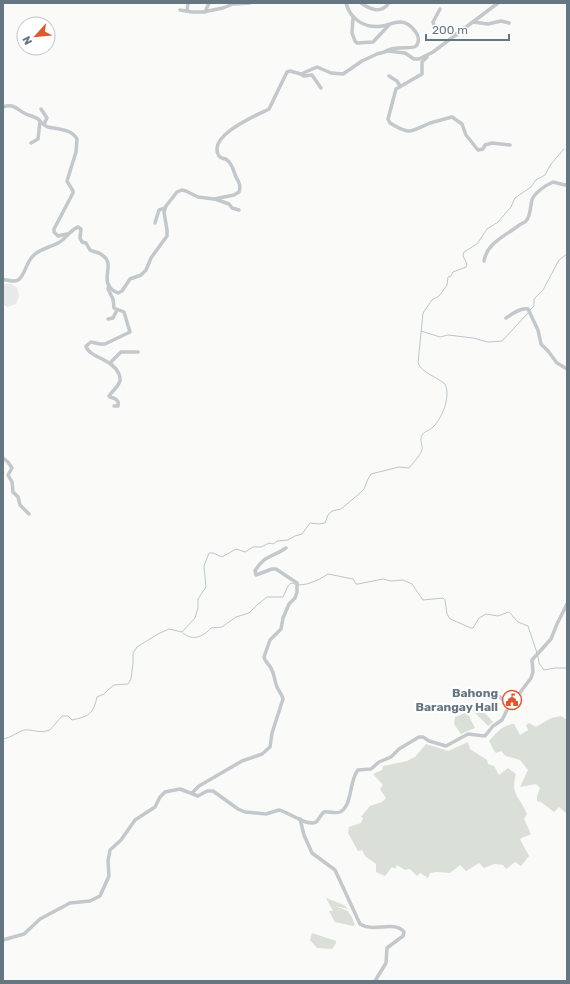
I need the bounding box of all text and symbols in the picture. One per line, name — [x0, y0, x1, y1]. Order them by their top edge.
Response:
north arrow — [16, 16, 56, 56]
scale bar — [426, 16, 509, 42]
text: 200 m — [432, 23, 468, 37]
text: N — [20, 34, 35, 47]
place label: Bahong Barangay Hall — [416, 686, 498, 714]
public building icon: Bahong Barangay Hall — [501, 689, 523, 711]

